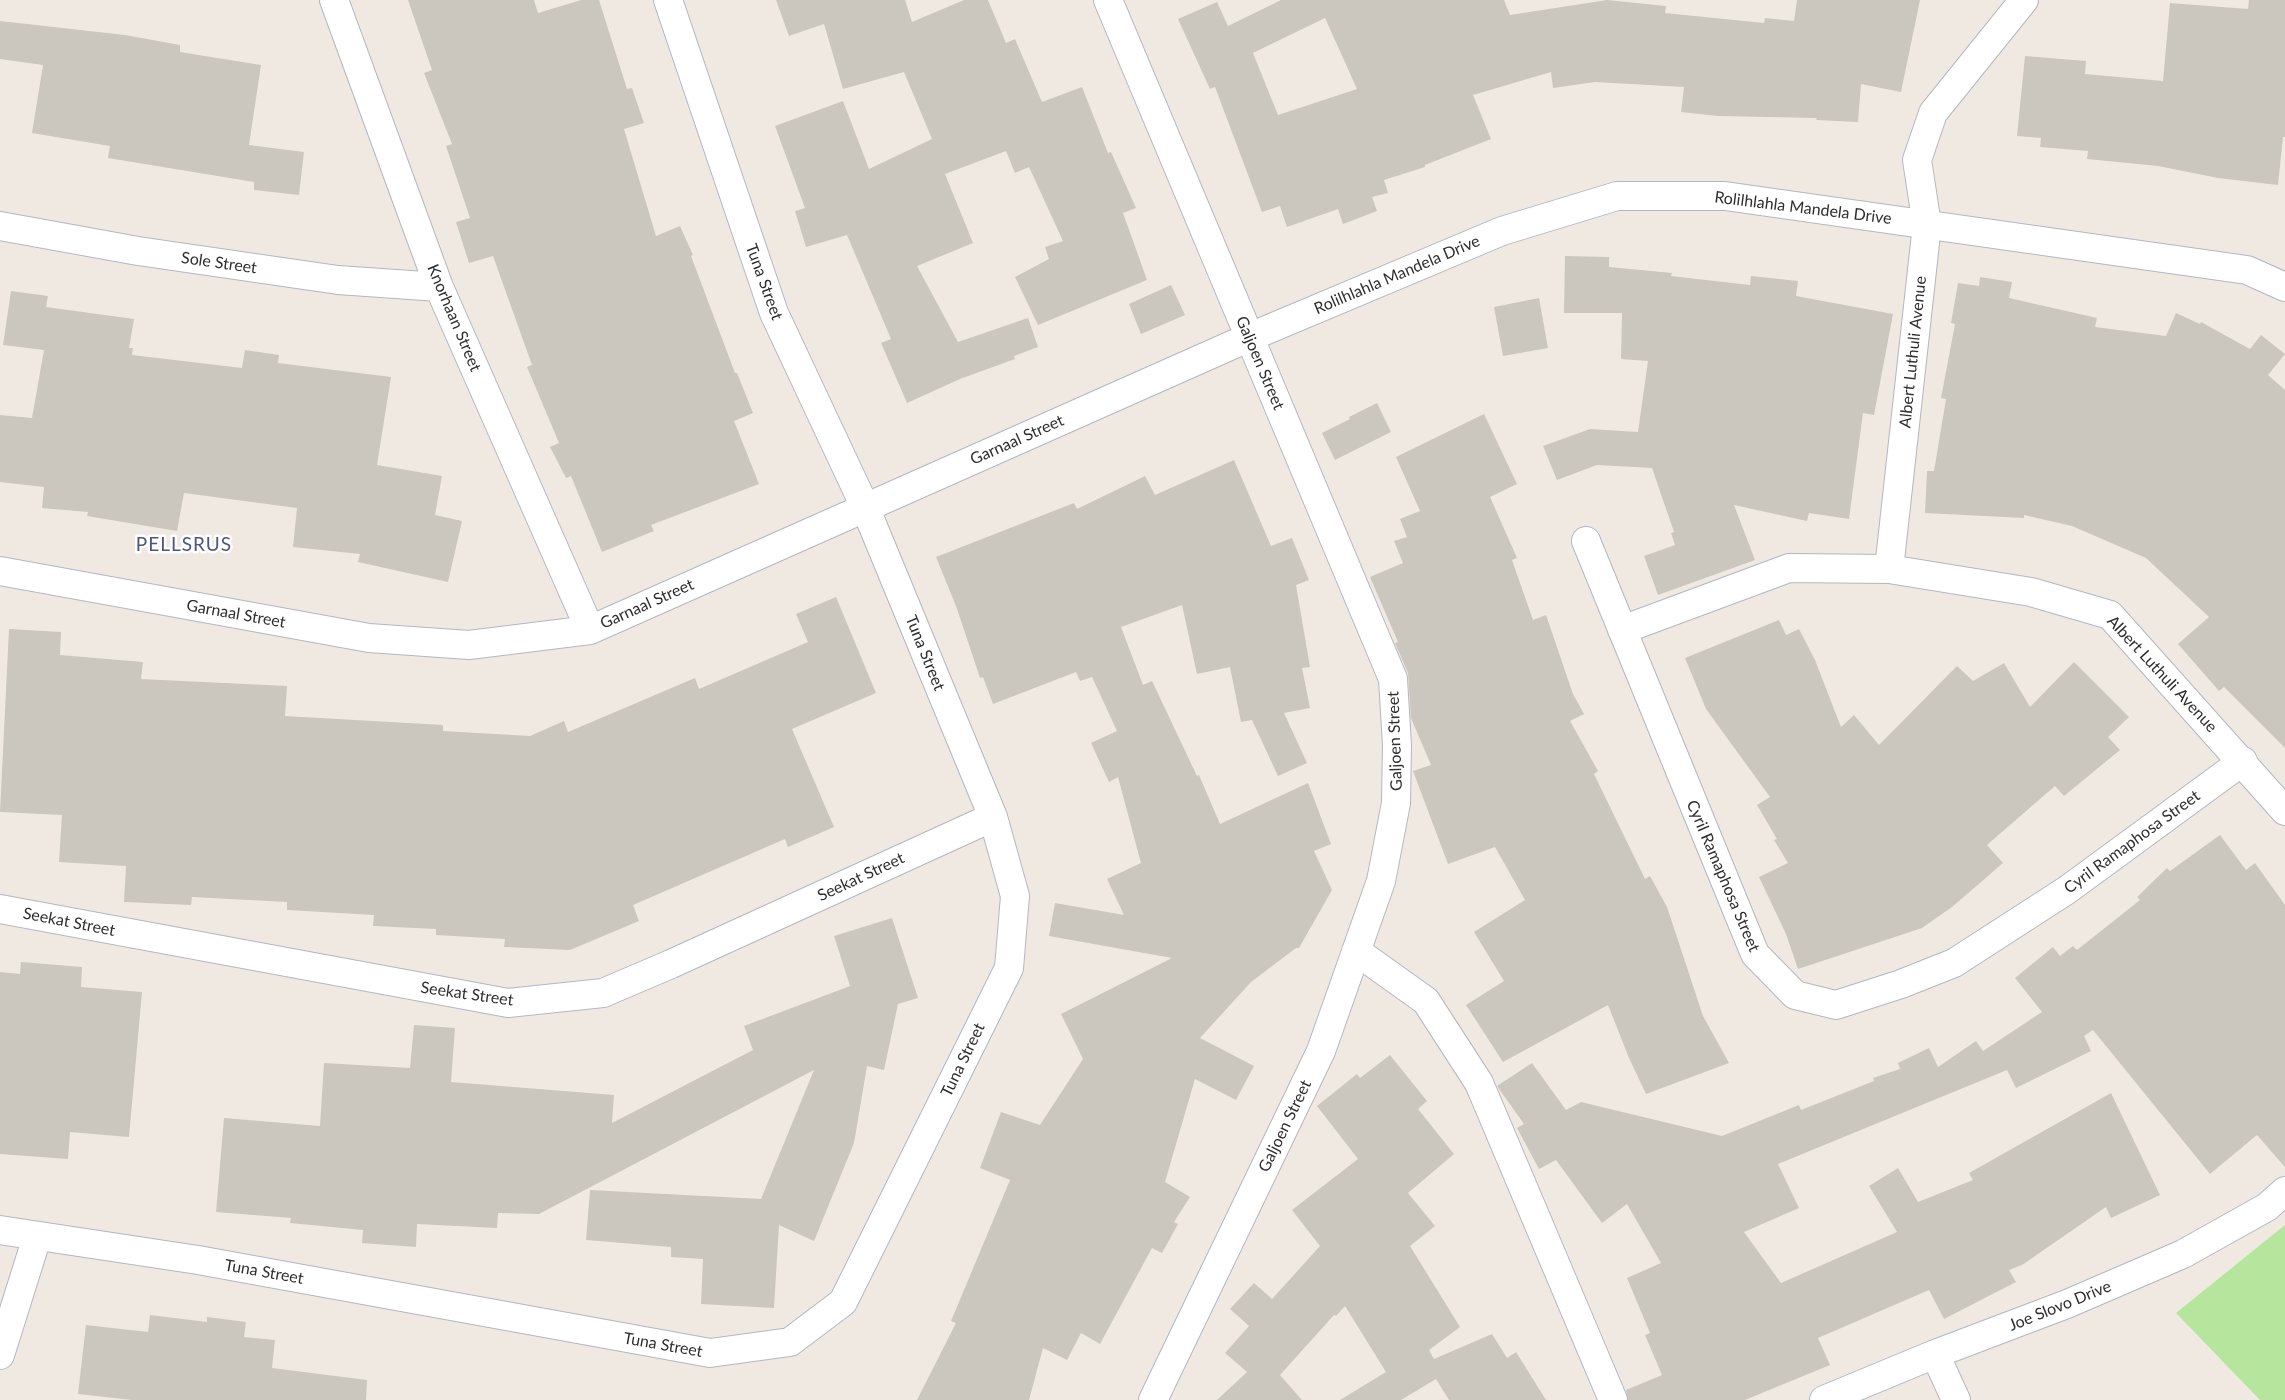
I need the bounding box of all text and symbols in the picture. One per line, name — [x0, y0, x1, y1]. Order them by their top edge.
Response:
street label: Rolilhlahla Mandela Drive — [1713, 188, 1893, 228]
street label: Rolilhlahla Mandela Drive — [1311, 231, 1483, 319]
street label: Tuna Street — [741, 241, 787, 323]
street label: Sole Street — [180, 248, 258, 278]
street label: Knorhaan Street — [423, 262, 485, 374]
street label: Albert Luthuli Avenue — [1895, 275, 1931, 429]
street label: Galjoen Street — [1232, 313, 1288, 413]
street label: Garnaal Street — [967, 411, 1067, 469]
district label: PELLSRUS — [135, 534, 233, 556]
street label: Garnaal Street — [597, 575, 697, 633]
street label: Garnaal Street — [185, 596, 287, 632]
street label: Tuna Street — [901, 612, 949, 694]
street label: Albert Luthuli Avenue — [2103, 612, 2221, 736]
street label: Galjoen Street — [1384, 691, 1406, 791]
street label: Cyril Ramaphosa Street — [2060, 786, 2204, 898]
street label: Cyril Ramaphosa Street — [1682, 797, 1764, 955]
street label: Seekat Street — [815, 849, 907, 905]
street label: Seekat Street — [21, 904, 117, 940]
street label: Seekat Street — [419, 978, 515, 1010]
street label: Tuna Street — [937, 1020, 989, 1100]
street label: Galjoen Street — [1254, 1077, 1316, 1175]
street label: Tuna Street — [223, 1256, 305, 1288]
street label: Joe Slovo Drive — [2006, 1277, 2114, 1335]
street label: Tuna Street — [622, 1329, 704, 1361]

